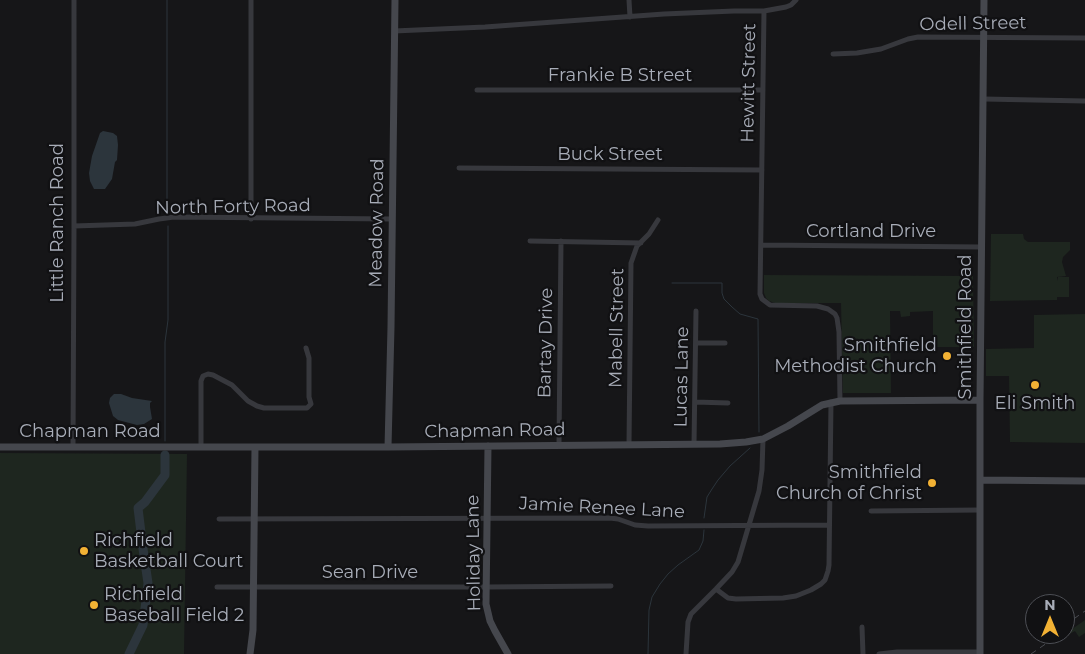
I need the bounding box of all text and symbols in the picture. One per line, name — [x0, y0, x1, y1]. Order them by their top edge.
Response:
street label: Odell Street — [919, 12, 1027, 36]
street label: Hewitt Street — [737, 23, 761, 143]
street label: Frankie B Street — [548, 65, 692, 87]
street label: Little Ranch Road — [47, 143, 69, 303]
street label: Buck Street — [557, 144, 663, 166]
street label: Meadow Road — [365, 158, 389, 288]
street label: North Forty Road — [155, 195, 311, 219]
street label: Cortland Drive — [806, 221, 936, 243]
street label: Smithfield Road — [955, 255, 977, 399]
street label: Mabell Street — [605, 268, 629, 388]
street label: Bartay Drive — [534, 288, 558, 398]
street label: Lucas Lane — [670, 326, 694, 428]
place label: Smithfield Methodist Church — [774, 335, 937, 378]
marker: Smithfield Methodist Church — [941, 350, 953, 362]
marker: Eli Smith — [1029, 379, 1041, 391]
place label: Eli Smith — [995, 393, 1075, 415]
street label: Chapman Road — [424, 419, 566, 443]
street label: Chapman Road — [19, 421, 161, 443]
place label: Smithfield Church of Christ — [776, 462, 922, 504]
marker: Smithfield Church of Christ — [926, 477, 938, 489]
street label: Jamie Renee Lane — [519, 493, 685, 523]
street label: Holiday Lane — [462, 494, 486, 612]
place label: Richfield Basketball Court — [94, 530, 243, 572]
marker: Richfield Basketball Court — [78, 545, 90, 557]
street label: Sean Drive — [322, 562, 418, 584]
place label: Richfield Baseball Field 2 — [104, 584, 244, 626]
north arrow — [1025, 594, 1075, 644]
text: N — [1044, 596, 1056, 614]
marker: Richfield Baseball Field 2 — [88, 599, 100, 611]

